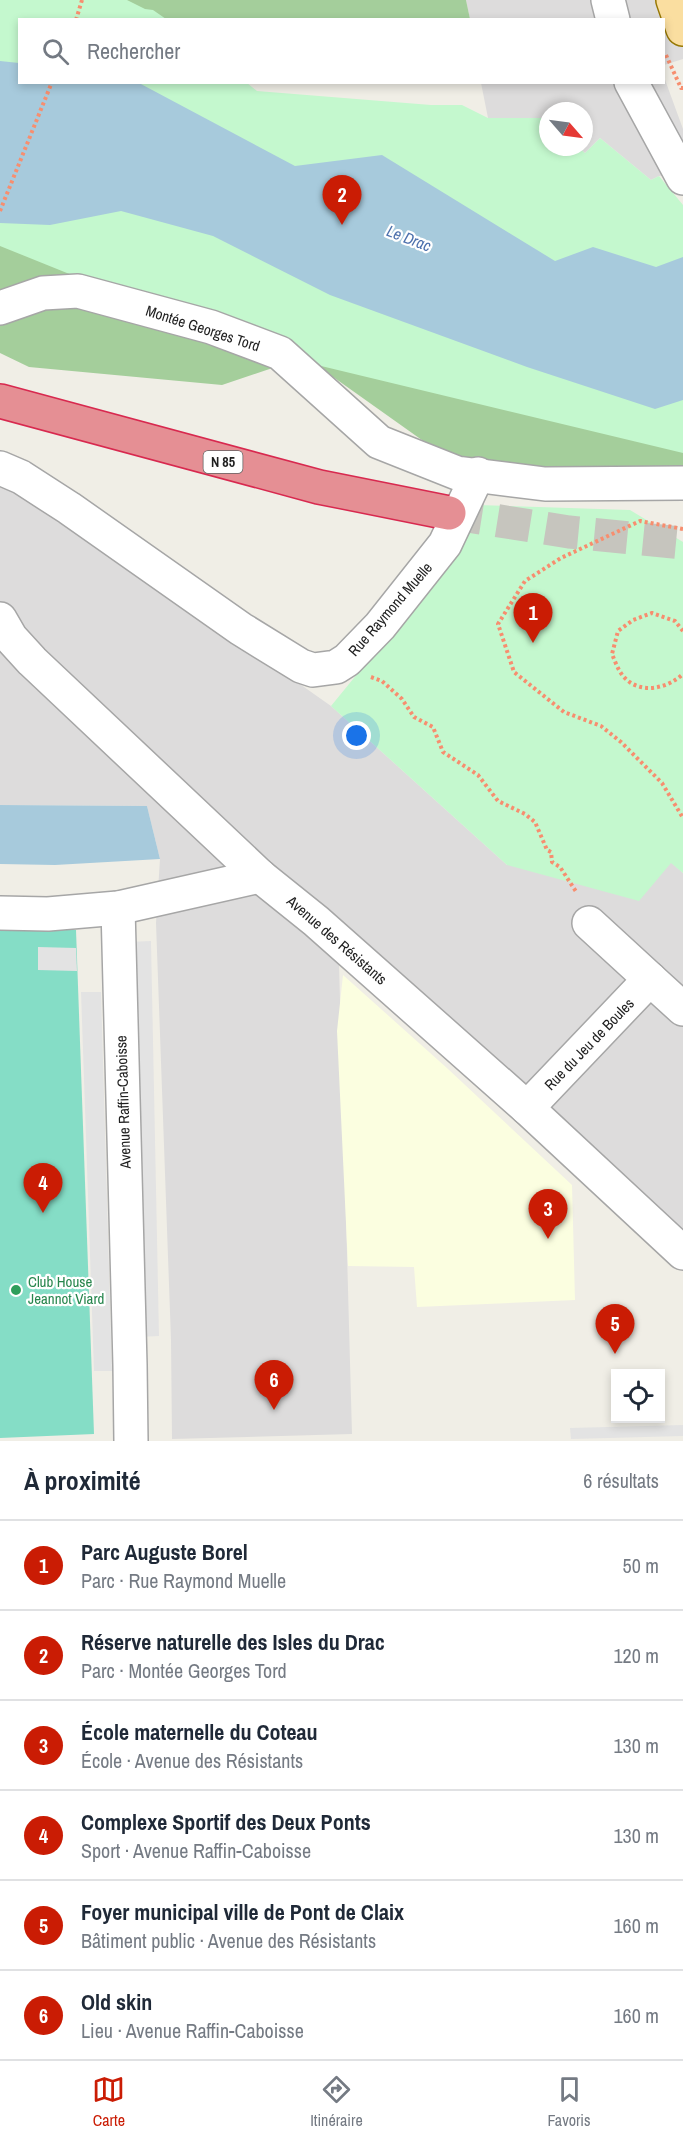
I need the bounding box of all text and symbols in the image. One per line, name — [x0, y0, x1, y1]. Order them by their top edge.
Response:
search box — [18, 18, 665, 84]
icon: search — [39, 35, 72, 68]
text: Rechercher — [87, 36, 180, 66]
north arrow — [539, 102, 593, 156]
pin: 2 — [322, 176, 362, 225]
water label: Le Drac — [384, 219, 435, 257]
street label: Montée Georges Tord — [143, 300, 263, 356]
road number: N 85 — [204, 451, 242, 473]
street label: Rue Raymond Muelle — [343, 557, 437, 661]
pin: 1 — [514, 594, 552, 643]
your location — [342, 721, 371, 750]
street label: Avenue des Résistants — [282, 890, 392, 989]
street label: Rue du Jeu de Boules — [539, 993, 639, 1095]
street label: Avenue Raffin-Caboisse — [110, 1035, 136, 1170]
pin: 4 — [24, 1164, 63, 1213]
pin: 3 — [528, 1190, 568, 1239]
place label: Club House Jeannot Viard — [28, 1271, 104, 1309]
marker: Club House Jeannot Viard — [9, 1283, 23, 1297]
pin: 5 — [596, 1304, 634, 1354]
pin: 6 — [254, 1360, 294, 1410]
map controls — [611, 1369, 665, 1423]
button: locate — [611, 1369, 665, 1423]
text: À proximité — [24, 1463, 141, 1498]
text: 6 résultats — [583, 1467, 659, 1494]
text: Parc Auguste Borel — [81, 1537, 248, 1567]
text: 1 — [39, 1552, 48, 1579]
text: 50 m — [623, 1552, 659, 1579]
text: Parc · Rue Raymond Muelle — [81, 1567, 286, 1594]
text: Réserve naturelle des Isles du Drac — [81, 1627, 385, 1657]
text: 2 — [39, 1642, 48, 1669]
text: 120 m — [613, 1642, 659, 1669]
text: Parc · Montée Georges Tord — [81, 1657, 287, 1684]
text: École maternelle du Coteau — [81, 1717, 318, 1747]
text: 3 — [39, 1732, 48, 1759]
text: 130 m — [613, 1732, 659, 1759]
text: École · Avenue des Résistants — [81, 1747, 303, 1774]
text: Complexe Sportif des Deux Ponts — [81, 1807, 371, 1837]
text: 4 — [39, 1822, 48, 1849]
text: 130 m — [613, 1822, 659, 1849]
text: Sport · Avenue Raffin-Caboisse — [81, 1837, 311, 1864]
text: Foyer municipal ville de Pont de Claix — [81, 1897, 404, 1927]
text: 5 — [39, 1912, 48, 1939]
text: 160 m — [613, 1912, 659, 1939]
text: Bâtiment public · Avenue des Résistants — [81, 1927, 376, 1954]
text: Old skin — [81, 1987, 152, 2017]
text: 6 — [39, 2002, 48, 2029]
text: 160 m — [613, 2002, 659, 2029]
text: Lieu · Avenue Raffin-Caboisse — [81, 2017, 304, 2044]
tab: Carte — [92, 2073, 125, 2131]
tab: Itinéraire — [310, 2073, 363, 2131]
tab: Favoris — [547, 2073, 591, 2131]

